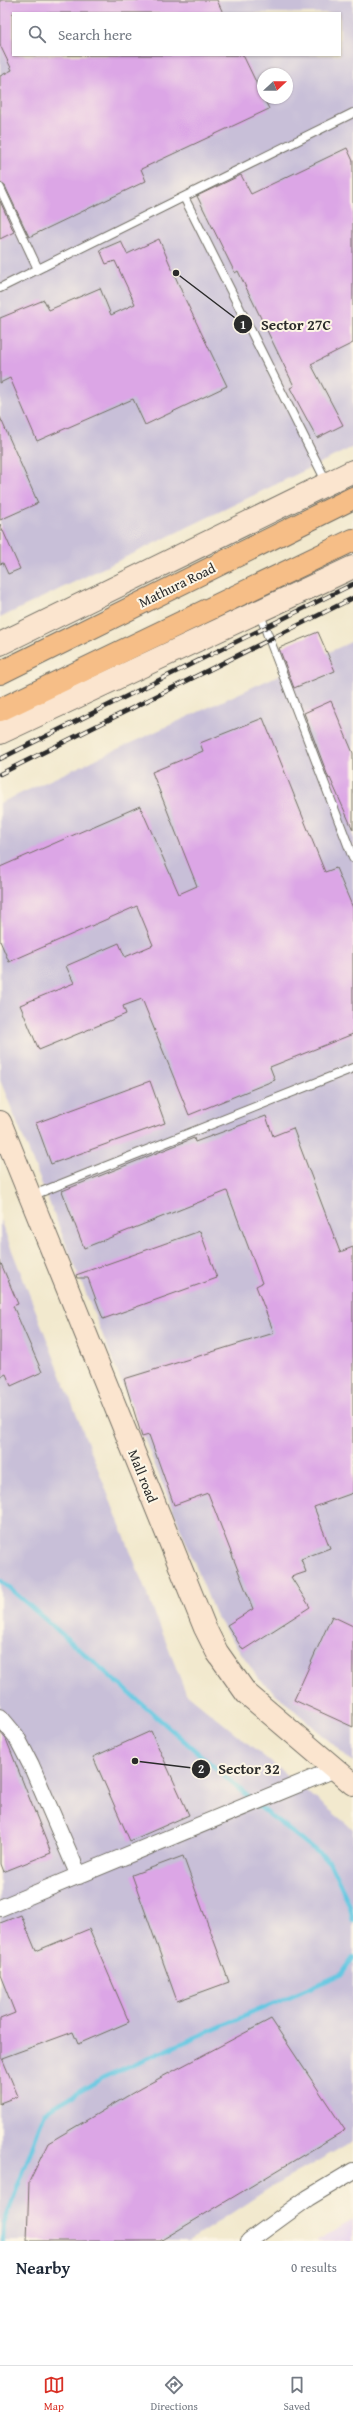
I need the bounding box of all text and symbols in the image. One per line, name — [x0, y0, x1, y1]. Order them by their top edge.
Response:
search box — [12, 12, 341, 56]
icon: search — [26, 23, 48, 45]
text: Search here — [58, 24, 132, 45]
north arrow — [257, 68, 293, 104]
callout: Sector 27C — [233, 311, 340, 338]
text: Sector 27C — [261, 314, 331, 335]
text: 1 — [240, 316, 246, 333]
street label: Mathura Road — [135, 558, 219, 612]
street label: Mall road — [123, 1446, 163, 1506]
callout: Sector 32 — [191, 1755, 288, 1782]
text: Sector 32 — [218, 1758, 280, 1779]
text: 2 — [198, 1760, 204, 1777]
text: Nearby — [16, 2255, 70, 2280]
text: 0 results — [291, 2258, 337, 2277]
tab: Map — [43, 2374, 65, 2414]
tab: Directions — [151, 2374, 198, 2414]
tab: Saved — [283, 2374, 310, 2414]

